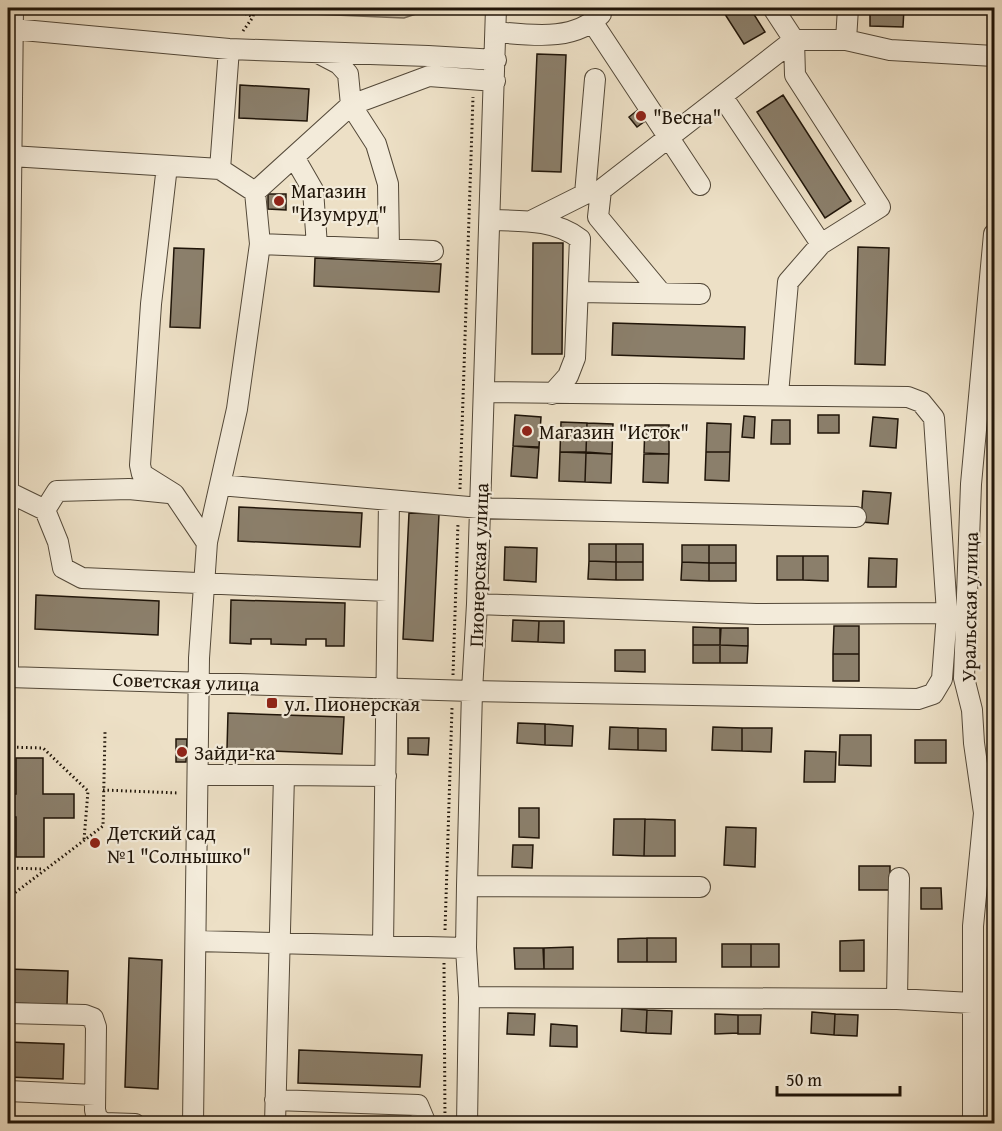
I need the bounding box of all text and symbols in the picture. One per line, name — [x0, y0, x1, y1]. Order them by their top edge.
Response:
place label: "Весна" — [653, 102, 721, 131]
marker: "Весна" — [634, 109, 648, 123]
place label: Магазин "Изумруд" — [291, 176, 387, 228]
marker: Магазин "Изумруд" — [272, 194, 286, 208]
place label: Магазин "Исток" — [539, 417, 689, 446]
marker: Магазин "Исток" — [520, 424, 534, 438]
street label: Пионерская улица — [461, 482, 495, 648]
street label: Уральская улица — [953, 531, 985, 682]
street label: Советская улица — [112, 664, 261, 698]
place label: ул. Пионерская — [283, 689, 420, 718]
marker: ул. Пионерская — [265, 696, 279, 710]
place label: Зайди-ка — [194, 738, 276, 767]
marker: Зайди-ка — [175, 745, 189, 759]
place label: Детский сад №1 "Солнышко" — [106, 818, 251, 870]
marker: Детский сад №1 "Солнышко" — [88, 836, 102, 850]
scale bar — [777, 1059, 900, 1097]
text: 50 m — [786, 1066, 822, 1093]

